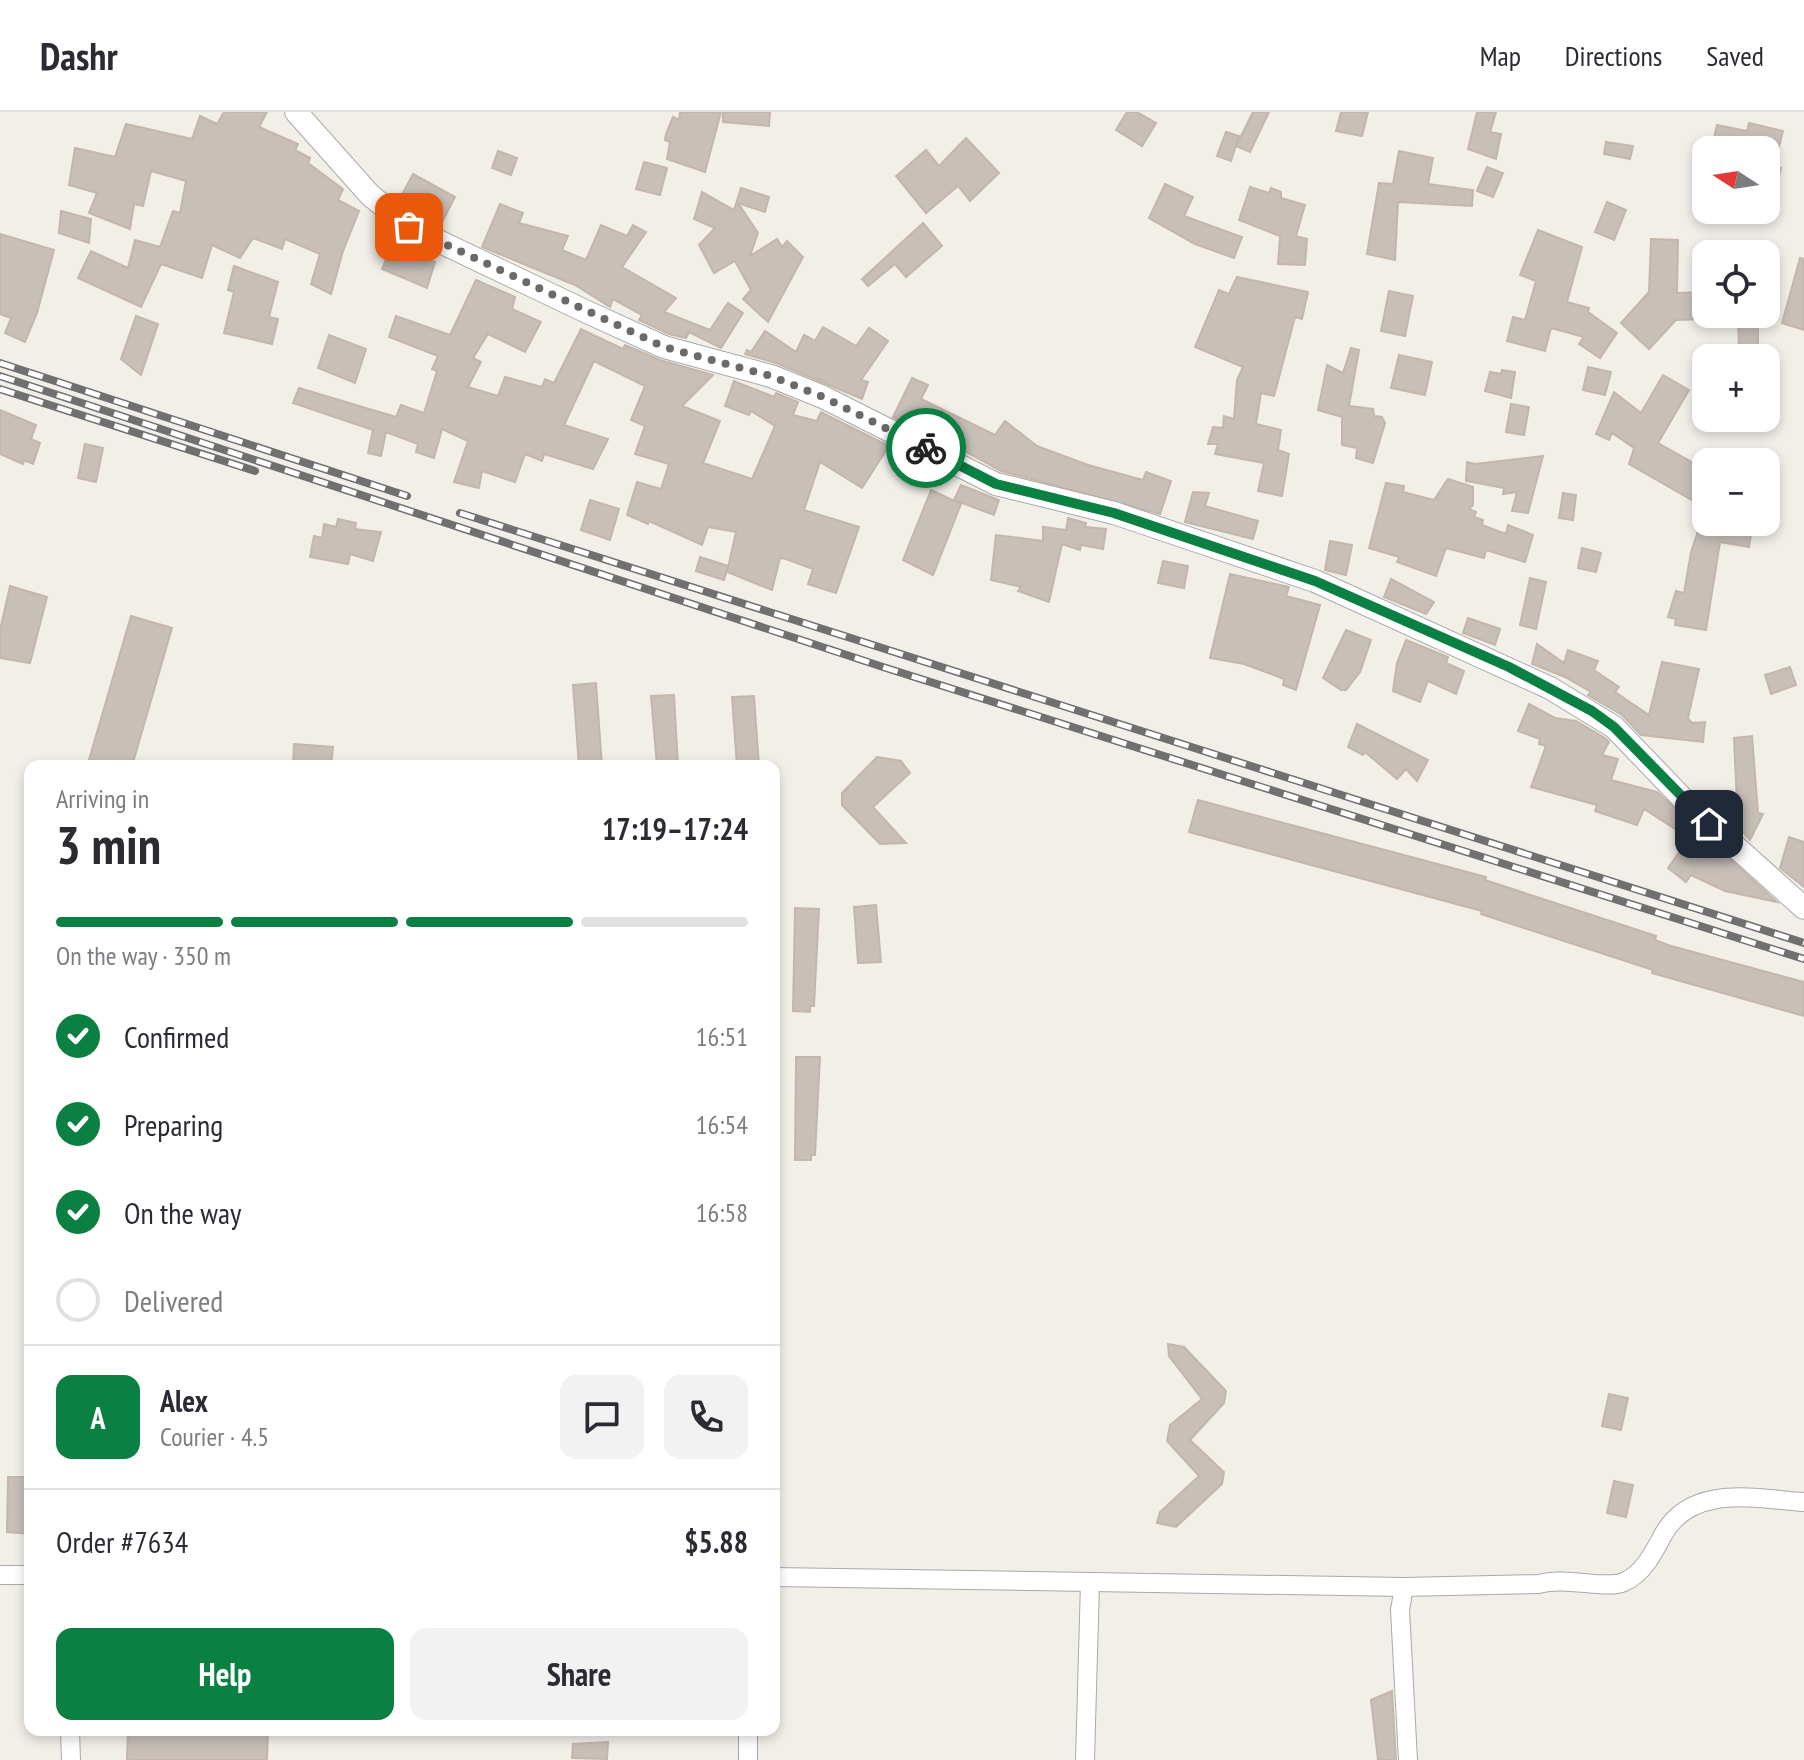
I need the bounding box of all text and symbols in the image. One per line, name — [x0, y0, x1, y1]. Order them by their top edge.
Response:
text: Dashr — [40, 31, 118, 80]
text: Map — [1480, 37, 1521, 74]
text: Directions — [1565, 37, 1662, 74]
text: Saved — [1706, 37, 1764, 74]
north arrow — [1692, 136, 1780, 224]
map controls — [1692, 136, 1780, 536]
pin — [375, 193, 443, 261]
icon: bag — [387, 205, 431, 249]
button: locate — [1692, 240, 1780, 328]
button: + — [1692, 344, 1780, 432]
courier — [886, 408, 966, 488]
icon: bike — [904, 426, 948, 470]
button: − — [1692, 448, 1780, 536]
text: Arriving in — [56, 782, 149, 815]
pin — [1675, 790, 1743, 858]
icon: home — [1687, 802, 1731, 846]
text: 17:19–17:24 — [602, 809, 748, 848]
text: 3 min — [56, 811, 161, 878]
text: On the way · 350 m — [56, 939, 231, 972]
icon: check — [56, 1014, 100, 1058]
text: Confirmed — [124, 1017, 229, 1056]
text: 16:51 — [696, 1020, 748, 1053]
icon: check — [56, 1102, 100, 1146]
text: Preparing — [124, 1105, 223, 1144]
text: 16:54 — [696, 1108, 748, 1141]
icon: check — [56, 1190, 100, 1234]
text: On the way — [124, 1193, 241, 1232]
text: 16:58 — [696, 1196, 748, 1229]
text: Delivered — [124, 1281, 223, 1320]
button: chat — [560, 1375, 644, 1459]
button: phone — [664, 1375, 748, 1459]
text: Alex — [160, 1381, 208, 1420]
text: A — [90, 1398, 106, 1437]
text: Courier · 4.5 — [160, 1420, 269, 1453]
text: Order #7634 — [56, 1522, 188, 1561]
text: $5.88 — [684, 1522, 748, 1561]
button: Help — [56, 1628, 394, 1720]
button: Share — [410, 1628, 748, 1720]

